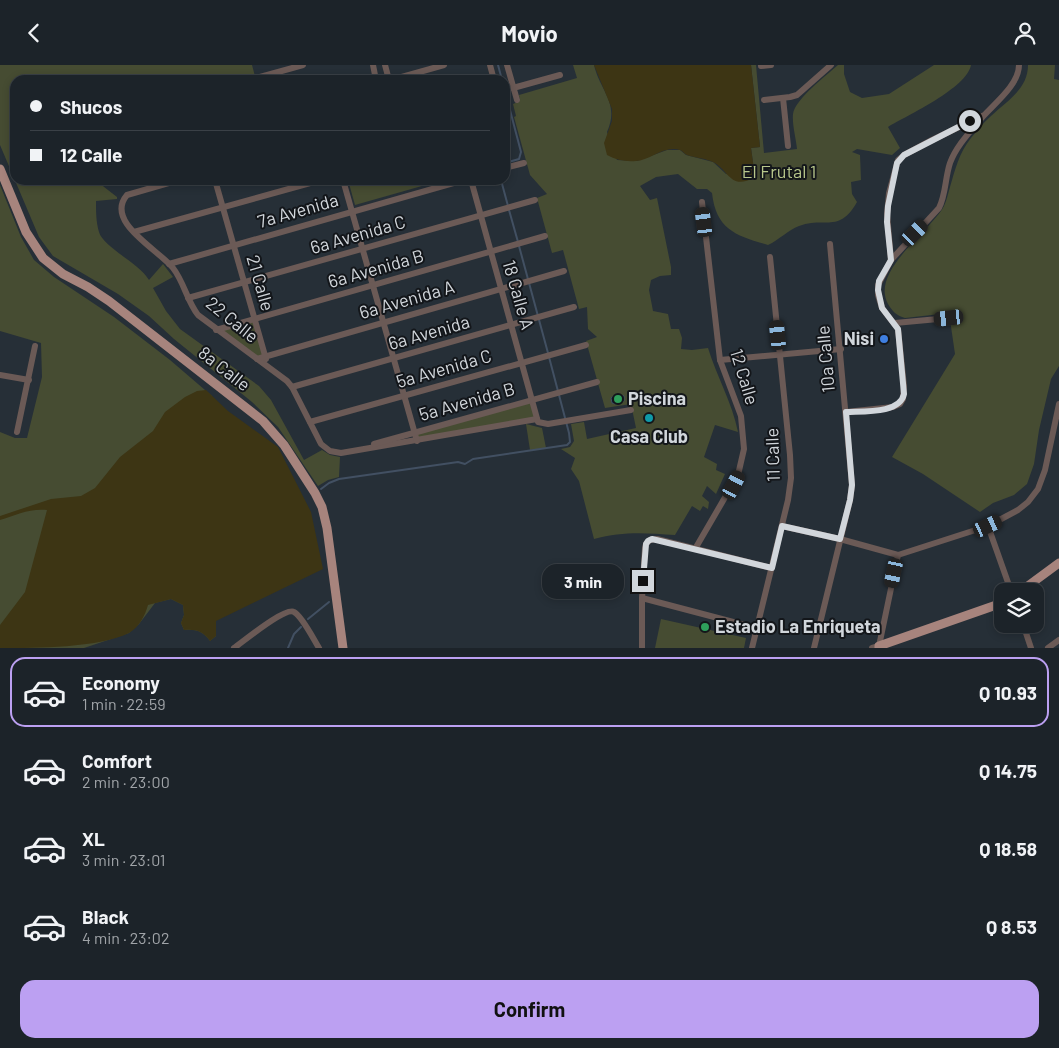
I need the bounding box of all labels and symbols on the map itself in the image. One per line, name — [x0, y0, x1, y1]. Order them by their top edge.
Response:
route start — [959, 110, 981, 132]
park label: El Frutal 1 — [742, 160, 816, 182]
street label: 7a Avenida — [255, 188, 341, 232]
car — [694, 206, 713, 238]
street label: 6a Avenida C — [308, 210, 408, 258]
car — [899, 217, 930, 249]
street label: 6a Avenida B — [325, 244, 426, 292]
street label: 21 Calle — [243, 252, 279, 313]
street label: 18 Calle A — [499, 257, 539, 332]
street label: 6a Avenida A — [357, 275, 457, 323]
street label: 22 Calle — [202, 292, 263, 347]
car — [933, 309, 964, 327]
street label: 6a Avenida — [385, 310, 472, 354]
car — [768, 319, 787, 351]
street label: 10a Calle — [811, 325, 839, 393]
place label: Nisi — [844, 327, 874, 349]
marker: Nisi — [878, 333, 890, 345]
street label: 8a Calle — [194, 341, 255, 395]
street label: 5a Avenida C — [394, 344, 494, 392]
street label: 12 Calle — [726, 346, 764, 407]
street label: 5a Avenida B — [416, 377, 517, 425]
place label: Piscina — [628, 387, 686, 409]
marker: Piscina — [612, 393, 624, 405]
marker: Casa Club — [643, 412, 655, 424]
place label: Casa Club — [610, 425, 688, 447]
street label: 11 Calle — [760, 428, 784, 482]
car — [720, 468, 747, 502]
car — [971, 513, 1004, 539]
car — [883, 557, 904, 589]
callout: 3 min — [543, 563, 626, 599]
route end — [632, 570, 654, 592]
place label: Estadio La Enriqueta — [715, 615, 881, 637]
marker: Estadio La Enriqueta — [699, 621, 711, 633]

